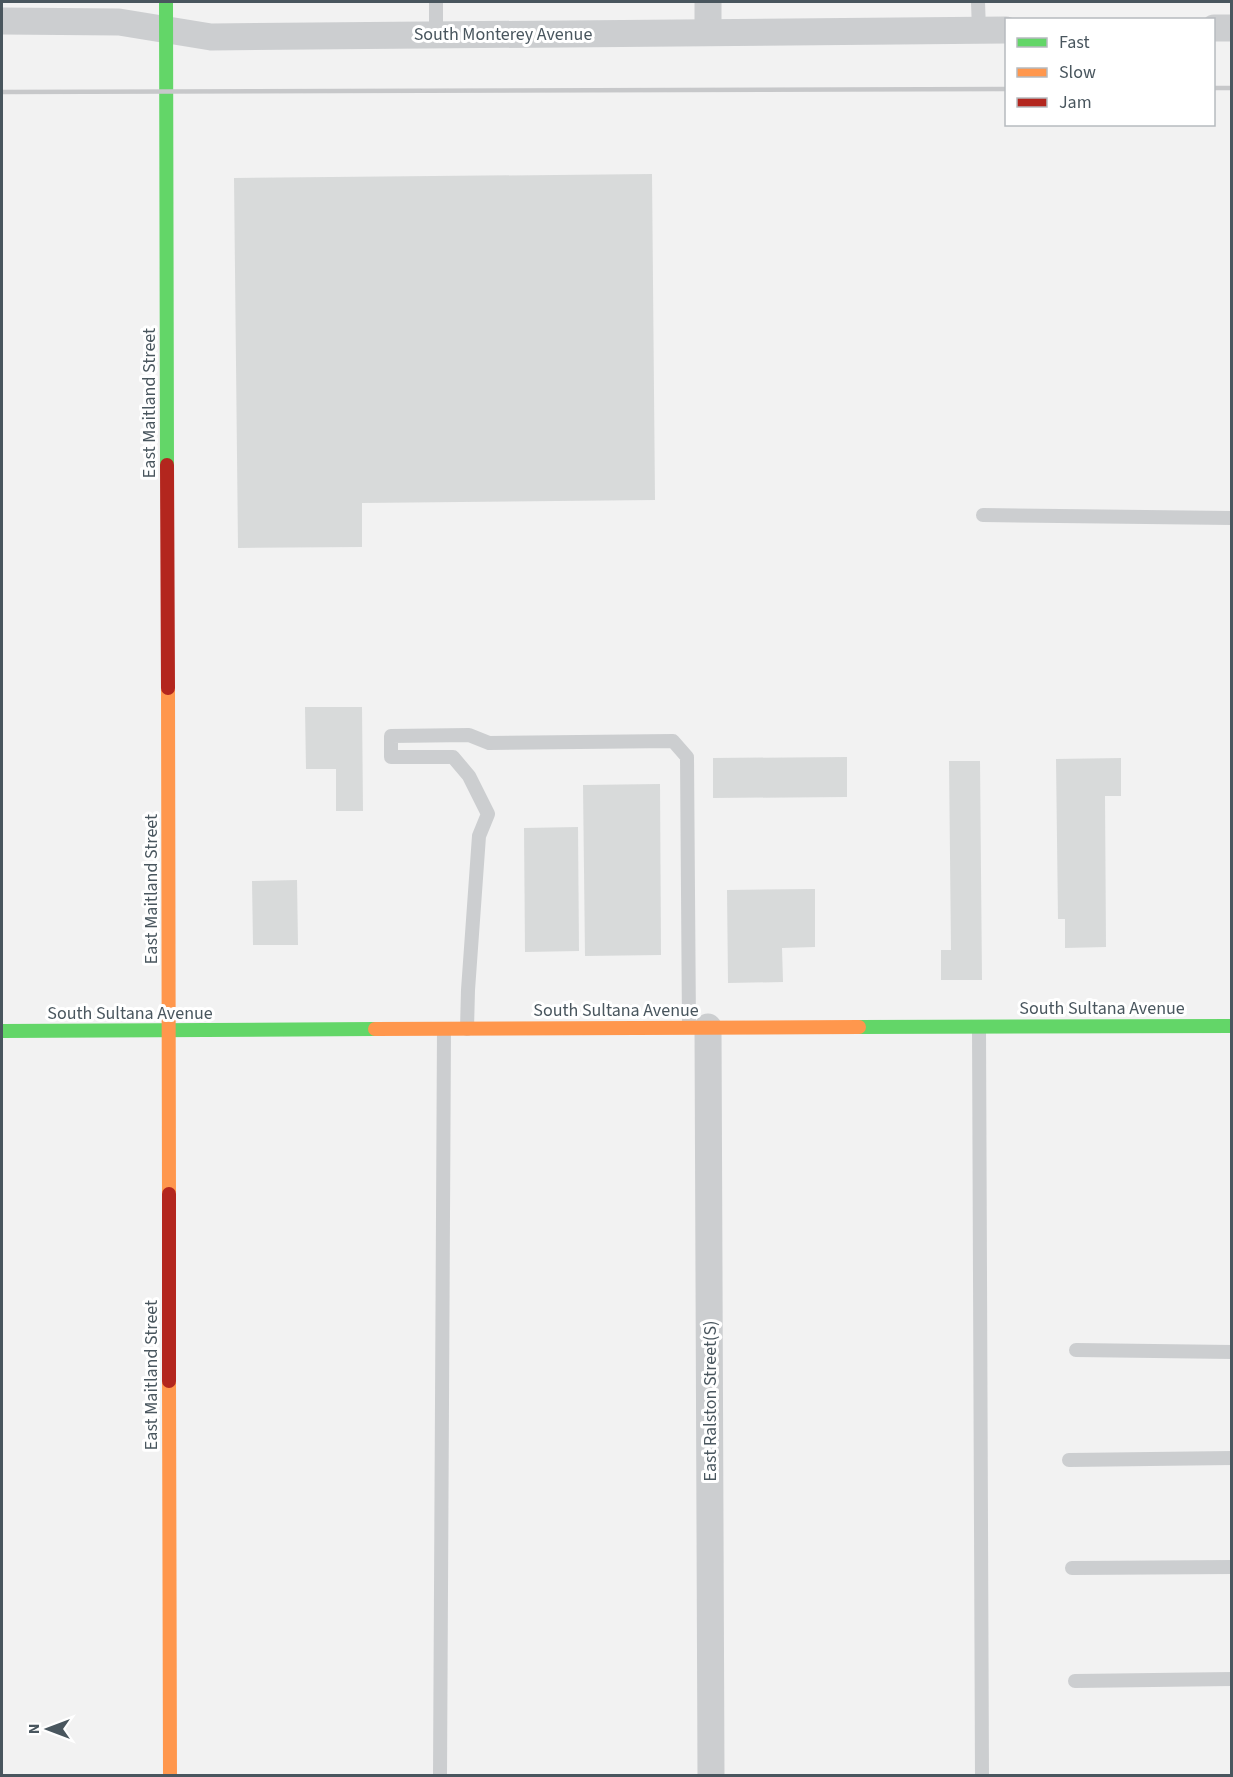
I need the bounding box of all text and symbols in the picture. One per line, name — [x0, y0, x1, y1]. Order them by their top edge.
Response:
legend — [1005, 18, 1215, 126]
street label: South Monterey Avenue — [414, 22, 592, 47]
text: Fast — [1059, 30, 1090, 55]
text: Slow — [1059, 60, 1096, 85]
text: Jam — [1059, 90, 1092, 115]
street label: East Maitland Street — [137, 328, 162, 478]
street label: East Maitland Street — [139, 814, 164, 964]
street label: South Sultana Avenue — [1019, 996, 1185, 1021]
street label: South Sultana Avenue — [533, 998, 699, 1023]
street label: South Sultana Avenue — [47, 1001, 213, 1026]
street label: East Maitland Street — [139, 1300, 164, 1450]
street label: East Ralston Street(S) — [698, 1320, 723, 1482]
north arrow — [18, 1699, 78, 1759]
text: N — [23, 1724, 45, 1734]

